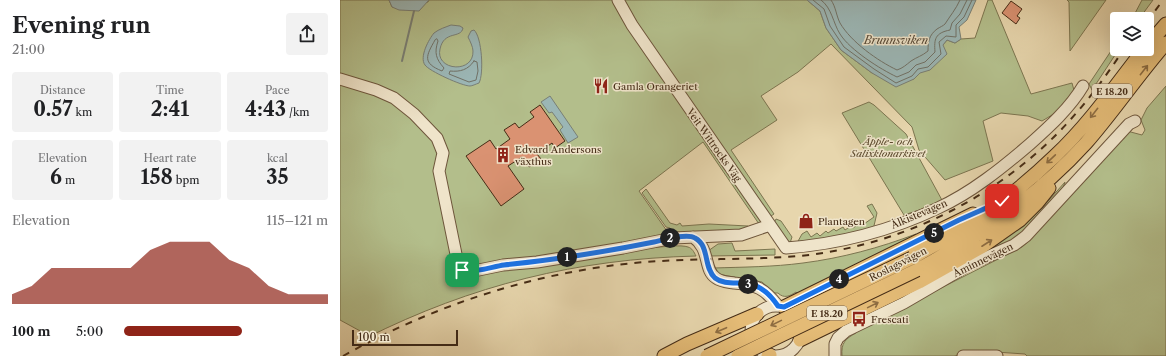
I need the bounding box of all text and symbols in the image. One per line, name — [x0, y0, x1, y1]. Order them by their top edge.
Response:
text: Evening run — [12, 12, 151, 39]
map controls — [1110, 12, 1154, 56]
button: layers — [1110, 12, 1154, 56]
button: share — [286, 13, 328, 55]
water label: Brunnsviken — [863, 33, 928, 47]
text: 21:00 — [12, 41, 45, 57]
one-way arrow — [1140, 65, 1148, 76]
restaurant icon: Gamla Orangeriet — [592, 77, 610, 95]
place label: Gamla Orangeriet — [613, 80, 698, 93]
text: Distance — [40, 83, 85, 97]
text: Time — [156, 83, 184, 97]
text: Pace — [265, 83, 290, 97]
road number: E 18.20 — [1092, 84, 1132, 98]
text: 0.57 — [33, 97, 73, 121]
text: 2:41 — [151, 97, 189, 121]
text: 4:43 — [245, 97, 286, 121]
text: km — [73, 105, 92, 119]
text: /km — [286, 105, 310, 119]
street label: Veit Wittrocks Väg — [683, 105, 745, 185]
one-way arrow — [1090, 107, 1099, 118]
park label: Äpple- och Salixklonarkivet — [850, 135, 926, 160]
place label: Edvard Andersons växthus — [514, 143, 601, 168]
building icon: Edvard Andersons växthus — [494, 146, 512, 164]
text: Elevation — [38, 151, 87, 165]
text: Heart rate — [143, 151, 197, 165]
text: kcal — [267, 151, 288, 165]
one-way arrow — [1046, 155, 1057, 164]
text: 6 — [50, 165, 62, 189]
text: 158 — [141, 165, 173, 189]
text: 35 — [266, 165, 289, 189]
text: m — [62, 173, 75, 187]
text: bpm — [173, 173, 199, 187]
pin — [985, 184, 1019, 218]
icon: check — [991, 190, 1013, 212]
street label: Ålkistevägen — [888, 196, 950, 232]
text: Elevation — [12, 212, 70, 228]
text: 115–121 m — [267, 212, 328, 228]
shop icon: Plantagen — [797, 212, 815, 230]
place label: Plantagen — [818, 215, 866, 228]
pin: 5 — [924, 223, 944, 243]
text: 5 — [931, 226, 937, 240]
pin: 2 — [660, 228, 680, 248]
text: 2 — [667, 231, 673, 245]
one-way arrow — [981, 239, 992, 247]
street label: Åminnevägen — [950, 240, 1016, 281]
street label: Roslagsvägen — [867, 244, 930, 284]
pin: 1 — [557, 247, 577, 267]
text: 1 — [565, 250, 569, 264]
pin — [445, 253, 479, 287]
icon: arrive — [451, 259, 473, 281]
pin: 4 — [829, 269, 849, 289]
text: 4 — [836, 272, 842, 286]
pin: 3 — [738, 274, 758, 294]
text: 3 — [745, 277, 751, 291]
one-way arrow — [867, 301, 879, 308]
road number: E 18.20 — [807, 306, 847, 320]
bus stop icon: Frescati — [850, 310, 868, 328]
place label: Frescati — [871, 313, 909, 326]
one-way arrow — [770, 320, 782, 327]
text: 100 m — [12, 323, 51, 339]
text: 5:00 — [76, 323, 103, 339]
one-way arrow — [716, 326, 728, 334]
scale bar — [352, 328, 458, 347]
text: 100 m — [358, 330, 390, 344]

